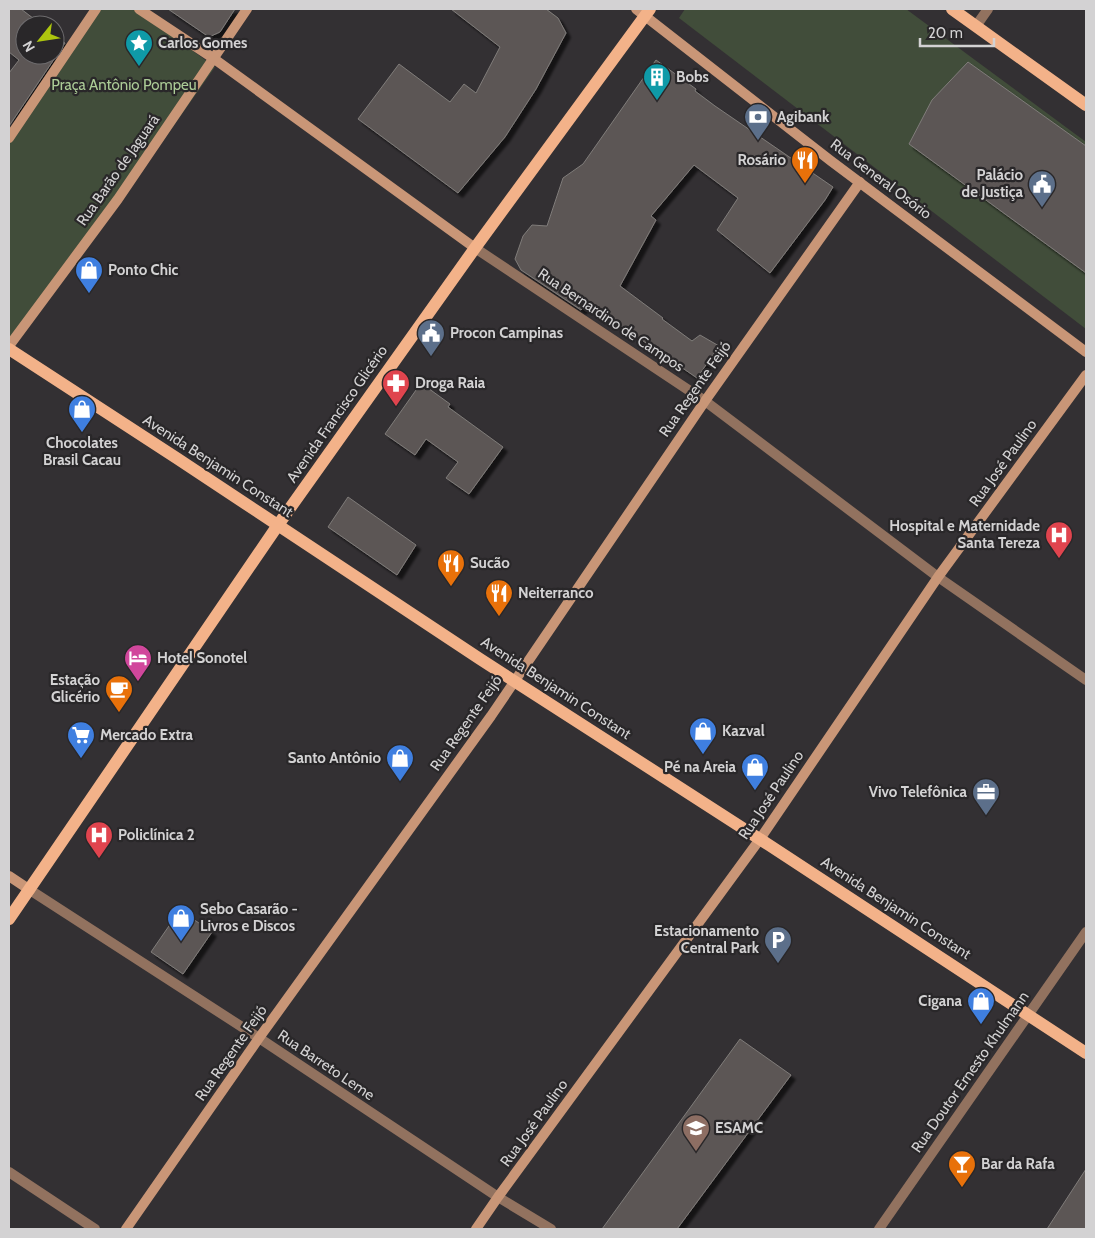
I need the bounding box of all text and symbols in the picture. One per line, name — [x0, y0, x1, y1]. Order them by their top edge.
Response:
north arrow — [15, 15, 65, 65]
scale bar — [920, 15, 994, 47]
text: 20 m — [928, 24, 963, 42]
place icon: Carlos Gomes — [124, 28, 154, 67]
place label: Carlos Gomes — [158, 34, 247, 52]
text: N — [18, 38, 39, 55]
building icon: Bobs — [642, 62, 672, 101]
place label: Bobs — [676, 68, 709, 86]
park label: Praça Antônio Pompeu — [51, 76, 197, 94]
bank icon: Agibank — [743, 102, 773, 141]
place label: Agibank — [777, 108, 830, 126]
street label: Rua Barão de Jaguará — [73, 110, 164, 229]
street label: Rua General Osório — [827, 135, 935, 223]
restaurant icon: Rosário — [790, 145, 820, 184]
place label: Rosário — [737, 151, 786, 169]
place label: Palácio de Justiça — [962, 166, 1024, 201]
public building icon: Palácio de Justiça — [1027, 169, 1057, 208]
shop icon: Ponto Chic — [74, 255, 104, 294]
place label: Ponto Chic — [108, 261, 179, 279]
street label: Rua Bernardino de Campos — [535, 264, 687, 376]
public building icon: Procon Campinas — [416, 318, 446, 357]
place label: Procon Campinas — [450, 324, 563, 342]
street label: Rua Regente Feijó — [655, 338, 735, 440]
street label: Avenida Francisco Glicério — [283, 342, 391, 486]
pharmacy icon: Droga Raia — [381, 368, 411, 407]
place label: Droga Raia — [415, 374, 486, 392]
shop icon: Chocolates Brasil Cacau — [67, 394, 97, 433]
street label: Avenida Benjamin Constant — [140, 411, 296, 521]
street label: Rua José Paulino — [965, 416, 1041, 510]
place label: Chocolates Brasil Cacau — [43, 434, 121, 469]
place label: Hospital e Maternidade Santa Tereza — [889, 517, 1041, 552]
hospital icon: Hospital e Maternidade Santa Tereza — [1044, 520, 1074, 559]
restaurant icon: Sucão — [436, 548, 466, 587]
place label: Sucão — [470, 554, 510, 572]
restaurant icon: Neiterranco — [484, 578, 514, 617]
place label: Neiterranco — [518, 584, 594, 602]
street label: Avenida Benjamin Constant — [478, 633, 634, 743]
hotel icon: Hotel Sonotel — [123, 643, 153, 682]
place label: Hotel Sonotel — [157, 649, 247, 667]
place label: Estação Glicério — [50, 671, 100, 706]
street label: Rua Regente Feijó — [426, 672, 506, 774]
cafe icon: Estação Glicério — [104, 674, 134, 713]
shop icon: Kazval — [688, 716, 718, 755]
supermarket icon: Mercado Extra — [66, 720, 96, 759]
place label: Kazval — [722, 722, 765, 740]
place label: Mercado Extra — [100, 726, 194, 744]
shop icon: Santo Antônio — [385, 743, 415, 782]
street label: Rua José Paulino — [735, 747, 807, 843]
place label: Santo Antônio — [288, 749, 381, 767]
shop icon: Pé na Areia — [740, 752, 770, 791]
place label: Pé na Areia — [664, 758, 737, 776]
office icon: Vivo Telefônica — [971, 777, 1001, 816]
place label: Vivo Telefônica — [869, 783, 968, 801]
hospital icon: Policlínica 2 — [84, 820, 114, 859]
place label: Policlínica 2 — [118, 826, 195, 844]
street label: Avenida Benjamin Constant — [818, 853, 974, 963]
place label: Sebo Casarão - Livros e Discos — [200, 900, 298, 935]
shop icon: Sebo Casarão - Livros e Discos — [166, 903, 196, 942]
place label: Estacionamento Central Park — [654, 922, 760, 957]
parking icon: Estacionamento Central Park — [763, 925, 793, 964]
shop icon: Cigana — [966, 986, 996, 1025]
street label: Rua Doutor Ernesto Khulmann — [907, 988, 1033, 1156]
place label: Cigana — [918, 992, 963, 1010]
street label: Rua Regente Feijó — [191, 1002, 271, 1104]
street label: Rua Barreto Leme — [274, 1026, 378, 1104]
street label: Rua José Paulino — [496, 1076, 572, 1170]
school or university icon: ESAMC — [681, 1113, 711, 1152]
place label: ESAMC — [715, 1119, 763, 1137]
bar icon: Bar da Rafa — [947, 1149, 977, 1188]
place label: Bar da Rafa — [981, 1155, 1055, 1173]

